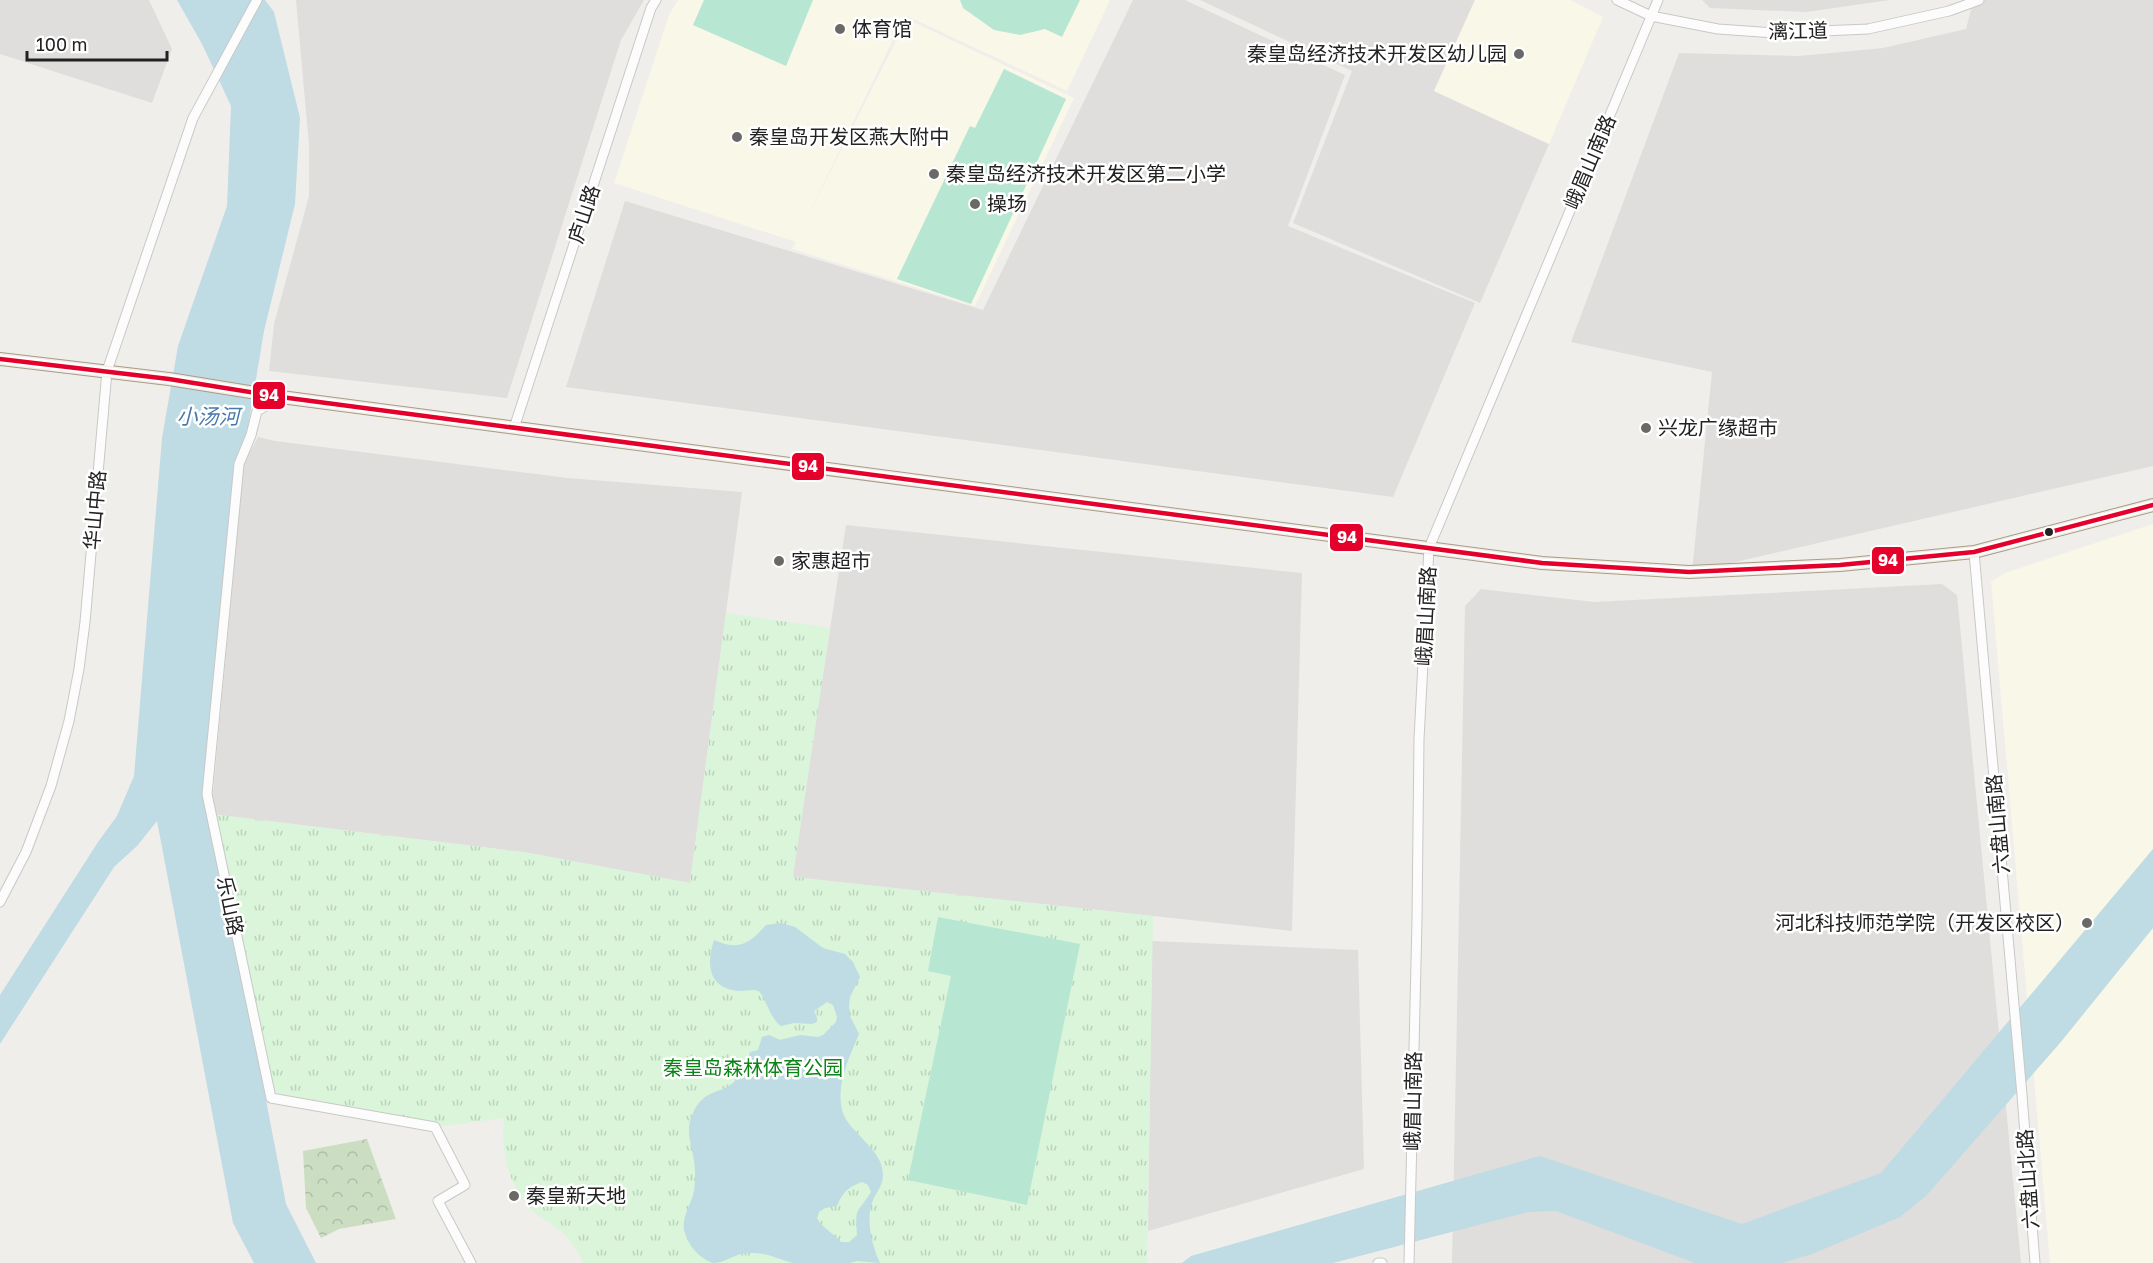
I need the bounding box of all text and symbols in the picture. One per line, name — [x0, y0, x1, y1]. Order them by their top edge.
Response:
place label: 体育馆 — [852, 16, 912, 40]
street label: 漓江道 — [1768, 17, 1828, 43]
marker: 体育馆 — [833, 22, 847, 36]
scale bar — [27, 24, 166, 62]
text: 100 m — [36, 33, 87, 55]
place label: 秦皇岛经济技术开发区幼儿园 — [1247, 41, 1507, 65]
marker: 秦皇岛经济技术开发区幼儿园 — [1512, 47, 1526, 61]
street label: 峨眉山南路 — [1558, 111, 1620, 212]
place label: 秦皇岛开发区燕大附中 — [749, 124, 949, 148]
marker: 秦皇岛开发区燕大附中 — [730, 130, 744, 144]
place label: 秦皇岛经济技术开发区第二小学 — [946, 161, 1226, 185]
marker: 秦皇岛经济技术开发区第二小学 — [927, 167, 941, 181]
street label: 庐山路 — [562, 181, 604, 246]
place label: 操场 — [987, 191, 1027, 215]
marker: 操场 — [968, 197, 982, 211]
line badge: 94 — [252, 381, 286, 410]
text: 94 — [259, 385, 279, 405]
water label: 小汤河 — [177, 403, 243, 429]
place label: 兴龙广缘超市 — [1658, 415, 1778, 439]
marker: 兴龙广缘超市 — [1639, 421, 1653, 435]
line badge: 94 — [791, 452, 825, 481]
text: 94 — [798, 456, 818, 476]
street label: 华山中路 — [79, 469, 109, 551]
line badge: 94 — [1329, 523, 1364, 552]
unlabelled marker — [2043, 526, 2055, 538]
text: 94 — [1337, 527, 1357, 547]
line badge: 94 — [1871, 546, 1905, 575]
place label: 家惠超市 — [791, 548, 871, 572]
text: 94 — [1878, 550, 1898, 570]
marker: 家惠超市 — [772, 554, 786, 568]
street label: 峨眉山南路 — [1410, 565, 1440, 667]
street label: 六盘山南路 — [1981, 773, 2013, 875]
street label: 乐山路 — [213, 874, 249, 938]
place label: 河北科技师范学院（开发区校区） — [1775, 910, 2075, 934]
marker: 河北科技师范学院（开发区校区） — [2080, 916, 2094, 930]
street label: 峨眉山南路 — [1399, 1051, 1425, 1151]
park label: 秦皇岛森林体育公园 — [663, 1055, 843, 1079]
street label: 六盘山北路 — [2012, 1128, 2042, 1230]
place label: 秦皇新天地 — [526, 1183, 626, 1207]
marker: 秦皇新天地 — [507, 1189, 521, 1203]

